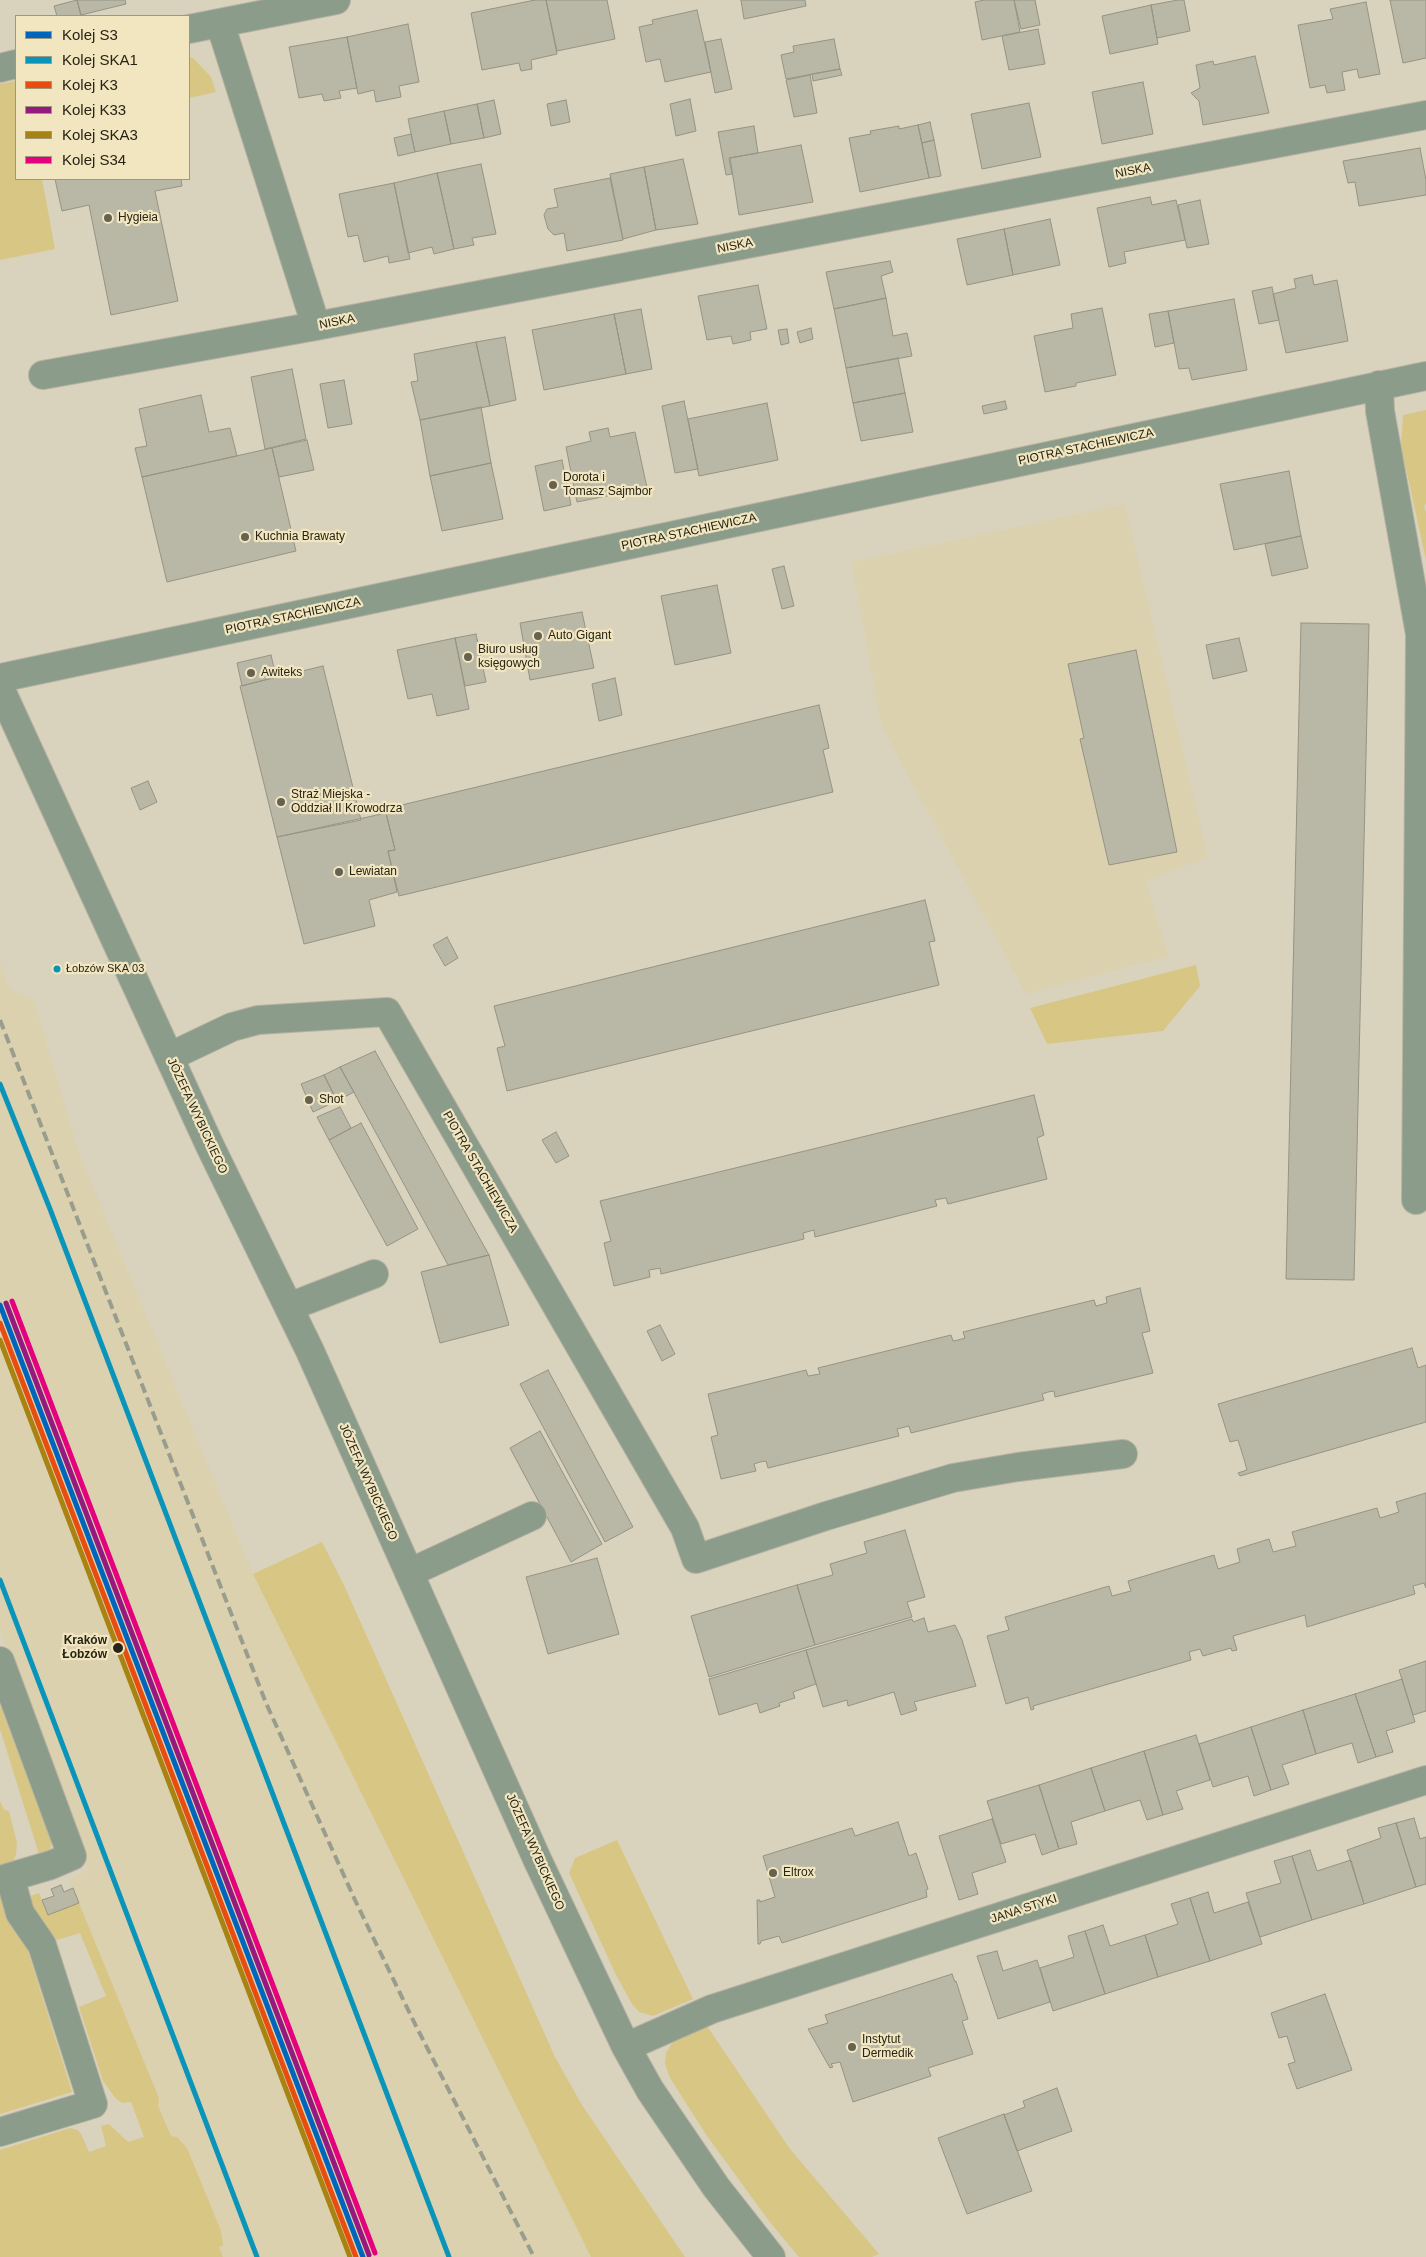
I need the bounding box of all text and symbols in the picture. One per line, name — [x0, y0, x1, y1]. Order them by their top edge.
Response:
legend — [15, 15, 190, 180]
text: Kolej S3 — [62, 26, 118, 43]
text: Kolej SKA1 — [62, 51, 138, 68]
text: Kolej K3 — [62, 76, 118, 93]
text: Kolej K33 — [62, 101, 126, 118]
text: Kolej SKA3 — [62, 126, 138, 143]
text: Kolej S34 — [62, 151, 126, 168]
street label: NISKA — [1114, 160, 1152, 182]
place label: Hygieia — [118, 211, 158, 225]
marker: Hygieia — [102, 212, 114, 224]
street label: NISKA — [716, 235, 754, 257]
street label: NISKA — [318, 311, 356, 333]
street label: PIOTRA STACHIEWICZA — [1017, 426, 1155, 468]
place label: Dorota i Tomasz Sajmbor — [563, 471, 652, 499]
marker: Dorota i Tomasz Sajmbor — [547, 479, 559, 491]
street label: PIOTRA STACHIEWICZA — [620, 511, 758, 553]
place label: Kuchnia Brawaty — [255, 530, 345, 544]
marker: Kuchnia Brawaty — [239, 531, 251, 543]
street label: PIOTRA STACHIEWICZA — [224, 595, 362, 637]
place label: Auto Gigant — [548, 629, 611, 643]
marker: Auto Gigant — [532, 630, 544, 642]
place label: Biuro usług księgowych — [478, 643, 540, 671]
marker: Biuro usług księgowych — [462, 651, 474, 663]
place label: Awiteks — [261, 666, 302, 680]
marker: Awiteks — [245, 667, 257, 679]
place label: Straż Miejska - Oddział II Krowodrza — [291, 788, 402, 816]
marker: Straż Miejska - Oddział II Krowodrza — [275, 796, 287, 808]
place label: Lewiatan — [349, 865, 397, 879]
marker: Lewiatan — [333, 866, 345, 878]
place label: Łobzów SKA 03 — [66, 962, 144, 976]
marker: Łobzów SKA 03 — [52, 964, 62, 974]
street label: JÓZEFA WYBICKIEGO — [164, 1056, 230, 1176]
place label: Shot — [319, 1093, 344, 1107]
marker: Shot — [303, 1094, 315, 1106]
street label: PIOTRA STACHIEWICZA — [439, 1109, 521, 1235]
street label: JÓZEFA WYBICKIEGO — [336, 1422, 400, 1542]
place label: Kraków Łobzów — [62, 1634, 107, 1662]
marker: Kraków Łobzów — [111, 1641, 125, 1655]
street label: JÓZEFA WYBICKIEGO — [503, 1792, 567, 1912]
place label: Eltrox — [783, 1866, 814, 1880]
marker: Eltrox — [767, 1867, 779, 1879]
street label: JANA STYKI — [989, 1892, 1059, 1926]
place label: Instytut Dermedik — [862, 2033, 913, 2061]
marker: Instytut Dermedik — [846, 2041, 858, 2053]

